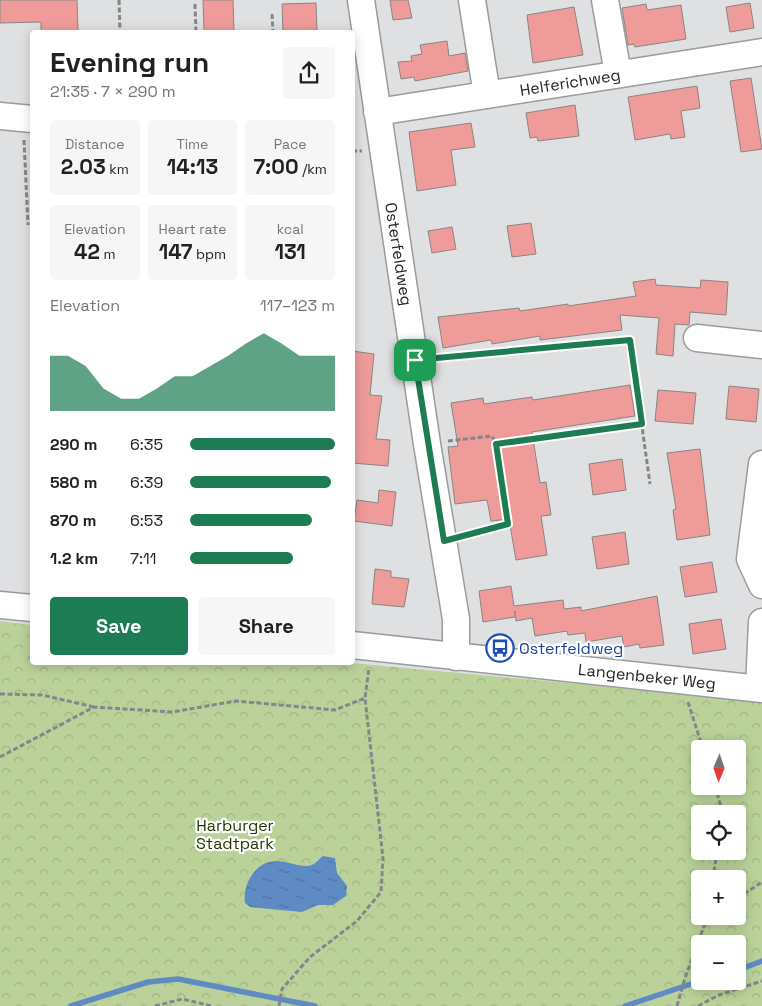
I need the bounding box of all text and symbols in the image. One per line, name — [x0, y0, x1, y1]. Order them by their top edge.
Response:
text: Evening run — [50, 44, 209, 80]
button: share — [283, 47, 335, 99]
street label: Helferichweg — [518, 64, 622, 101]
text: 21:35 · 7 × 290 m — [50, 81, 176, 102]
text: Distance — [65, 135, 125, 153]
text: Time — [177, 135, 208, 153]
text: Pace — [274, 135, 307, 153]
text: 2.03 — [61, 153, 106, 180]
text: 14:13 — [167, 153, 218, 180]
text: 7:00 — [253, 153, 299, 180]
text: km — [106, 160, 129, 178]
text: /km — [299, 160, 327, 178]
street label: Osterfeldweg — [380, 201, 417, 307]
text: Elevation — [64, 220, 126, 238]
text: Heart rate — [159, 220, 226, 238]
text: kcal — [277, 220, 304, 238]
text: 42 — [74, 238, 100, 265]
text: 147 — [159, 238, 192, 265]
text: 131 — [274, 238, 306, 265]
text: m — [100, 245, 116, 263]
text: bpm — [192, 245, 226, 263]
text: Elevation — [50, 295, 120, 316]
text: 117–123 m — [260, 295, 335, 316]
pin — [394, 339, 436, 381]
icon: arrive — [401, 346, 429, 374]
text: 290 m — [50, 434, 97, 455]
text: 6:35 — [130, 434, 163, 455]
text: 580 m — [50, 472, 97, 493]
text: 6:39 — [130, 472, 163, 493]
text: 870 m — [50, 510, 96, 531]
text: 6:53 — [130, 510, 163, 531]
text: 1.2 km — [50, 548, 98, 569]
text: 7:11 — [130, 548, 156, 569]
button: Save — [50, 597, 188, 655]
button: Share — [198, 597, 335, 655]
bus stop icon: Osterfeldweg — [485, 633, 515, 663]
place label: Osterfeldweg — [519, 638, 623, 659]
street label: Langenbeker Weg — [577, 659, 717, 694]
north arrow — [691, 740, 746, 795]
map controls — [691, 740, 746, 990]
button: locate — [691, 805, 746, 860]
park label: Harburger Stadtpark — [196, 815, 274, 854]
button: + — [691, 870, 746, 925]
button: − — [691, 935, 746, 990]

